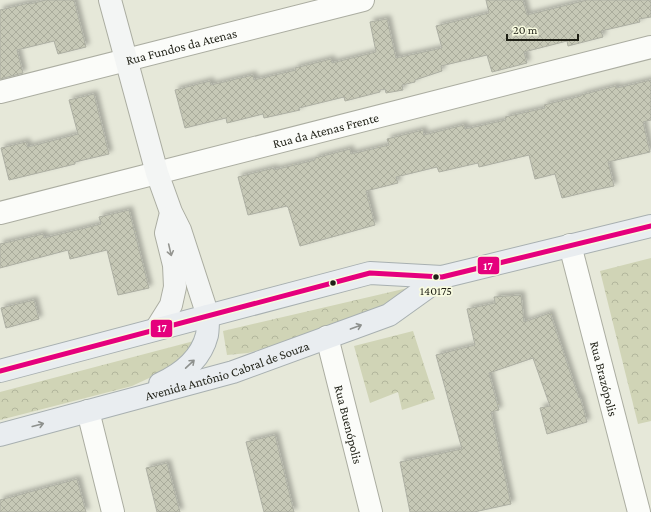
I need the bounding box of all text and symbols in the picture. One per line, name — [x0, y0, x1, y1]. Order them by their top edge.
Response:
scale bar — [507, 16, 578, 42]
text: 20 m — [513, 23, 538, 37]
street label: Rua Fundos da Atenas — [124, 25, 238, 68]
street label: Rua da Atenas Frente — [271, 110, 381, 151]
one-way arrow — [167, 243, 175, 256]
line badge: 17 — [477, 256, 500, 275]
text: 17 — [483, 260, 493, 272]
marker: 140175 — [431, 272, 441, 282]
unlabelled marker — [328, 278, 338, 288]
place label: 140175 — [420, 284, 452, 298]
line badge: 17 — [150, 319, 173, 338]
text: 17 — [157, 322, 167, 334]
one-way arrow — [350, 322, 362, 330]
street label: Avenida Antônio Cabral de Souza — [143, 338, 311, 403]
street label: Rua Brazópolis — [587, 340, 621, 418]
one-way arrow — [185, 360, 195, 369]
street label: Rua Buenópolis — [331, 383, 366, 465]
one-way arrow — [31, 421, 44, 428]

